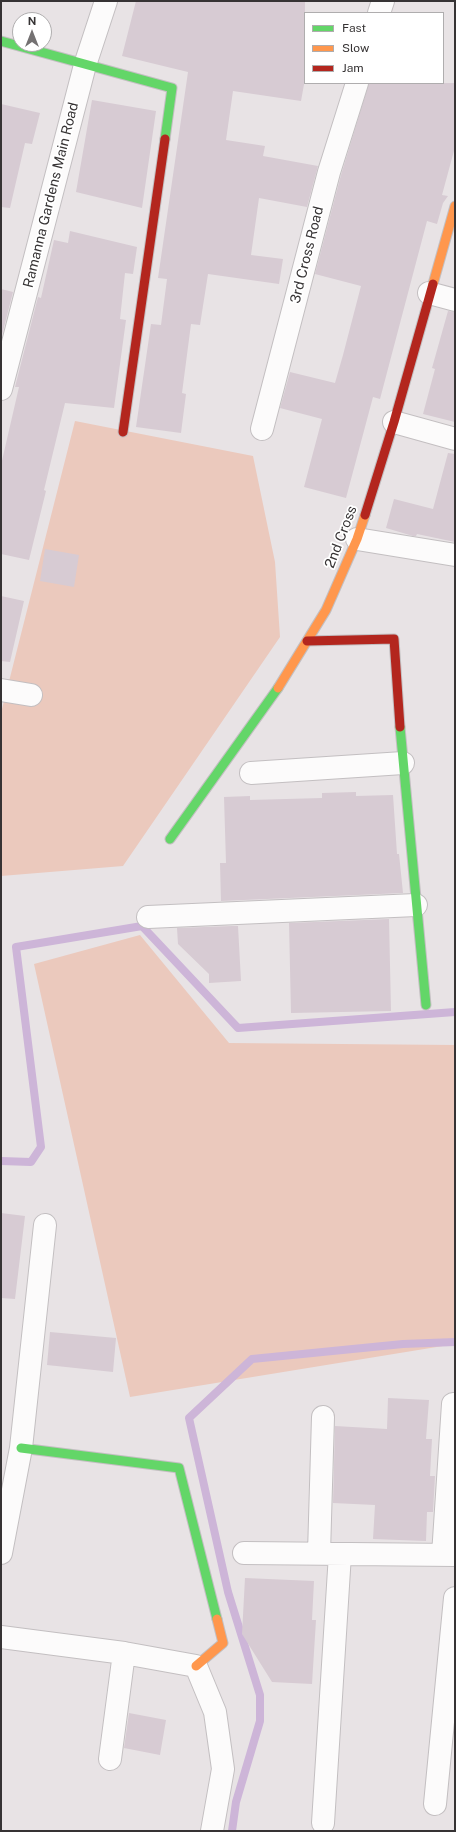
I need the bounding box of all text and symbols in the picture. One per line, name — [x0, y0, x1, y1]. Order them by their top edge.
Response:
north arrow — [12, 12, 52, 52]
legend — [304, 12, 444, 84]
text: N — [28, 15, 36, 27]
text: Fast — [342, 21, 366, 35]
text: Slow — [342, 41, 369, 55]
text: Jam — [342, 61, 364, 75]
street label: Ramanna Gardens Main Road — [20, 100, 82, 290]
street label: 3rd Cross Road — [287, 205, 327, 305]
street label: 2nd Cross — [321, 504, 361, 570]

